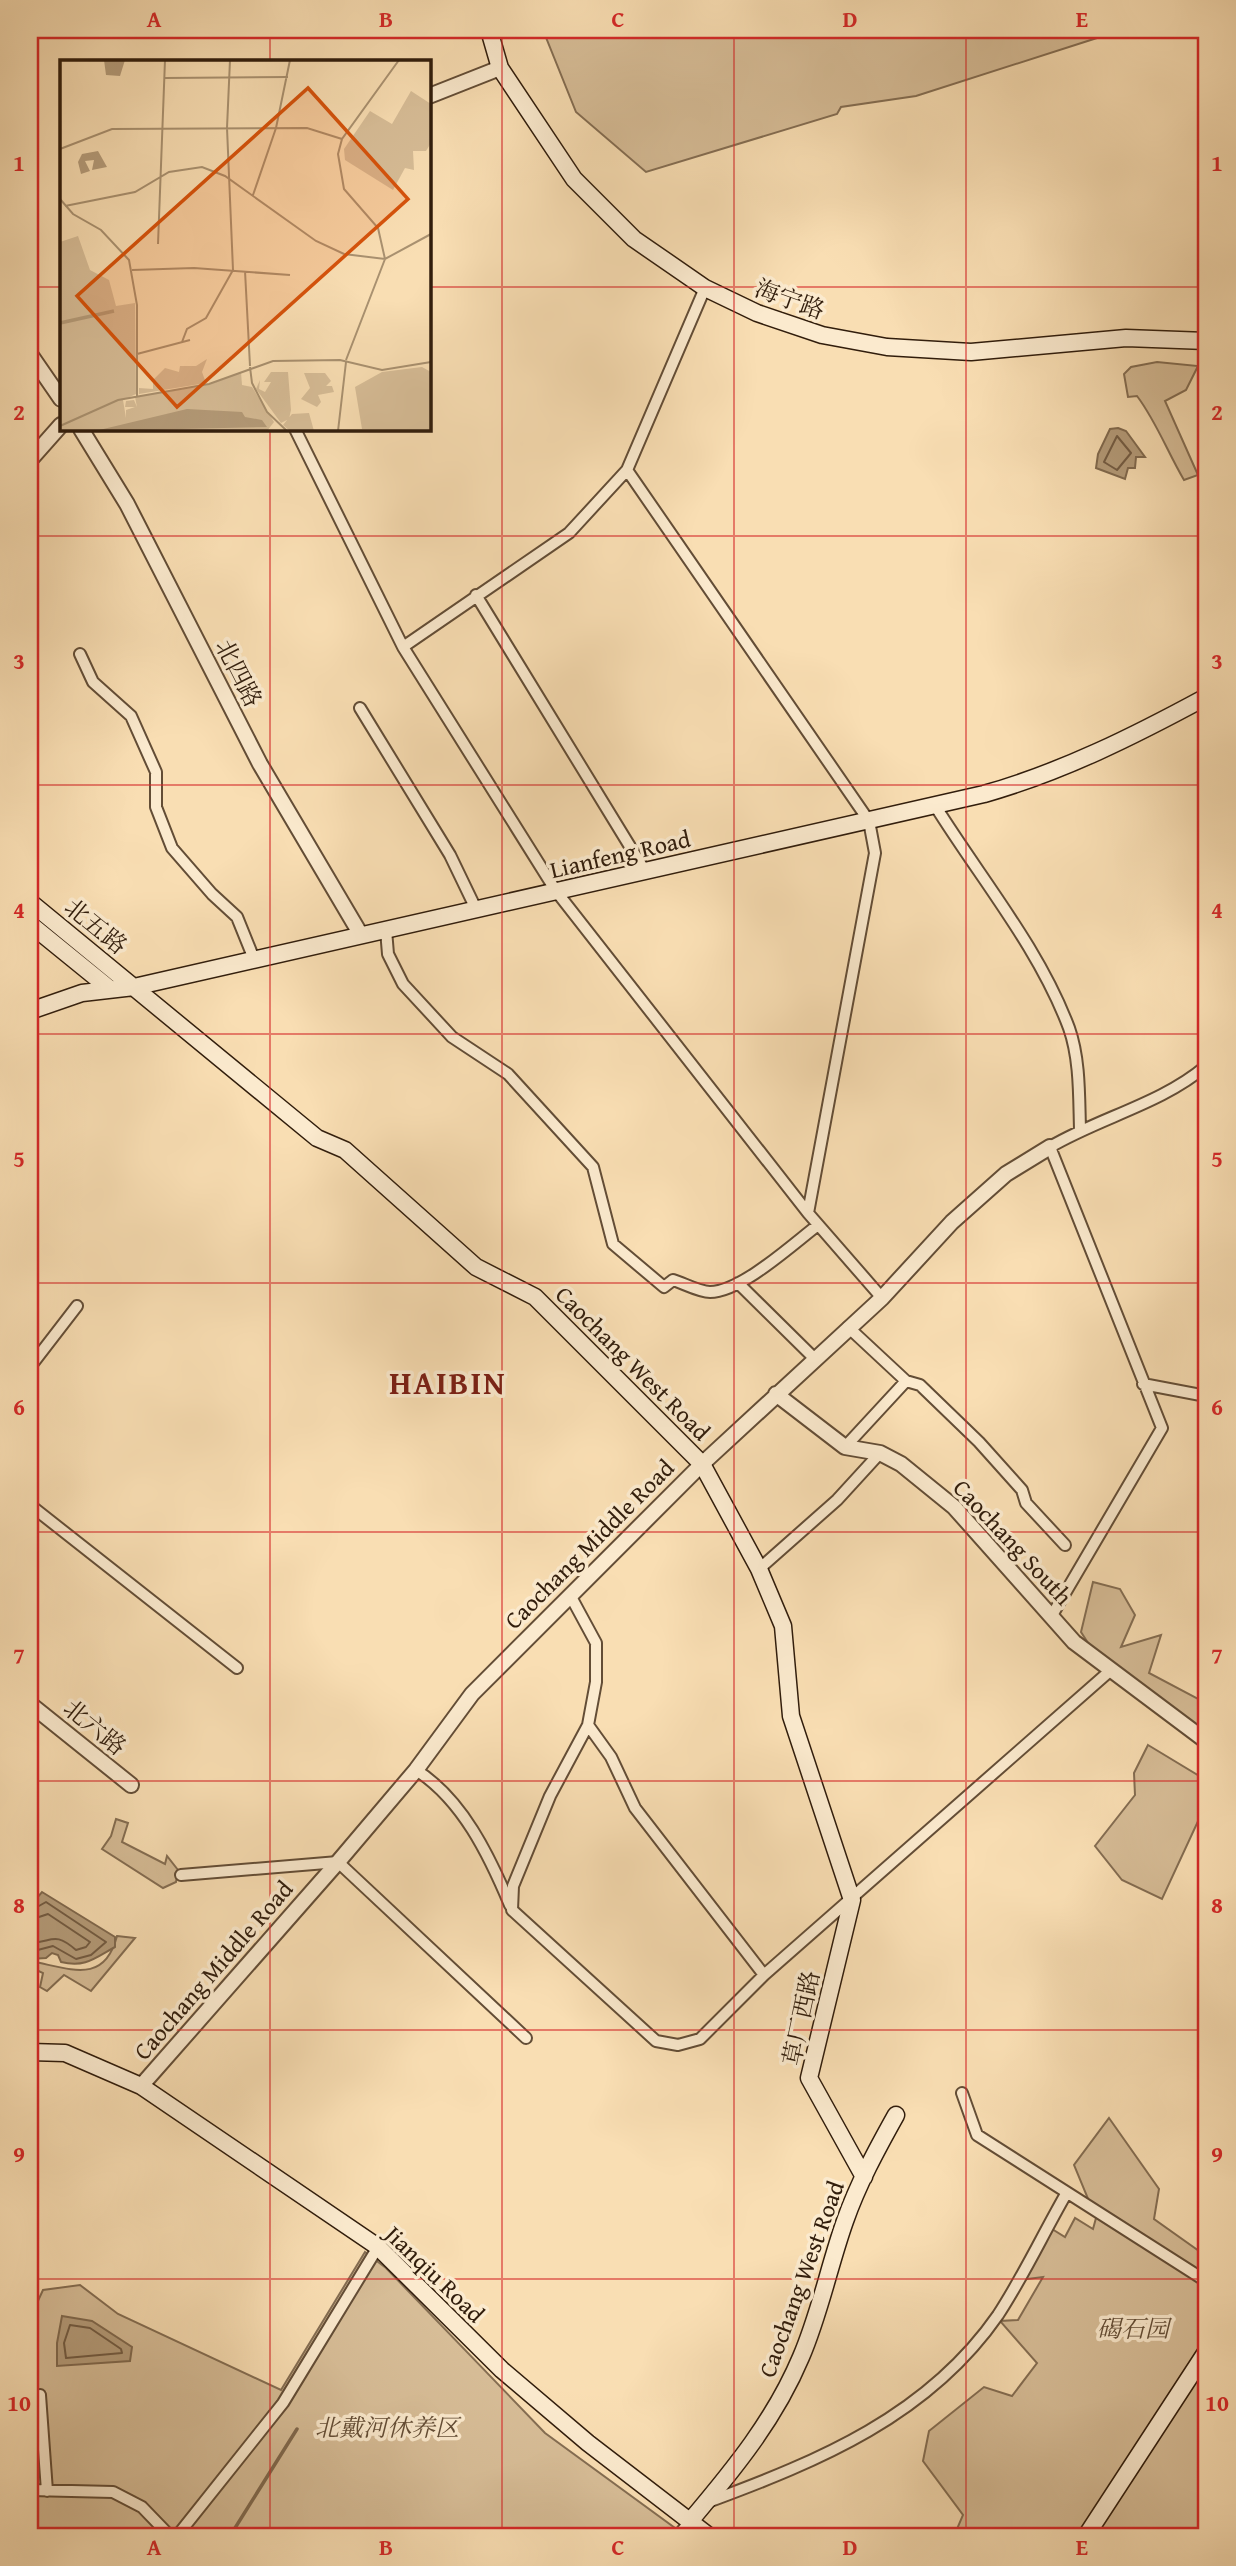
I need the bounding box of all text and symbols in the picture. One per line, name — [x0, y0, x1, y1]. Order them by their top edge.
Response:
text: A — [147, 2, 162, 35]
text: B — [379, 2, 393, 35]
text: C — [611, 2, 625, 35]
text: D — [843, 2, 858, 35]
text: E — [1076, 2, 1088, 35]
inset map — [60, 60, 430, 430]
text: 1 — [13, 146, 25, 179]
text: 1 — [1211, 146, 1223, 179]
street label: 海宁路 — [750, 270, 830, 328]
text: 2 — [13, 395, 25, 428]
text: 2 — [1211, 395, 1223, 428]
street label: 北四路 — [207, 633, 271, 713]
text: 3 — [13, 644, 25, 677]
text: 3 — [1211, 644, 1223, 677]
street label: Lianfeng Road — [546, 821, 694, 887]
street label: 北五路 — [57, 890, 135, 962]
text: 4 — [13, 893, 25, 926]
text: 4 — [1211, 893, 1223, 926]
text: 5 — [13, 1142, 25, 1175]
text: 5 — [1211, 1142, 1223, 1175]
street label: Caochang West Road — [548, 1278, 719, 1449]
district label: HAIBIN — [389, 1359, 507, 1406]
text: 6 — [13, 1390, 25, 1423]
text: 6 — [1211, 1390, 1223, 1423]
street label: Caochang Middle Road — [496, 1451, 682, 1637]
street label: Caochang South — [945, 1471, 1081, 1613]
text: 7 — [13, 1639, 25, 1672]
text: 7 — [1211, 1639, 1223, 1672]
street label: 北六路 — [56, 1691, 134, 1763]
street label: Caochang Middle Road — [125, 1872, 301, 2068]
text: 8 — [13, 1888, 25, 1921]
text: 8 — [1211, 1888, 1223, 1921]
street label: 草厂西路 — [774, 1967, 828, 2069]
text: 9 — [13, 2137, 25, 2170]
text: 9 — [1211, 2137, 1223, 2170]
street label: Caochang West Road — [749, 2176, 853, 2382]
street label: Jianqiu Road — [375, 2215, 493, 2331]
park label: 碣石园 — [1097, 2311, 1173, 2346]
text: 10 — [7, 2386, 31, 2419]
text: 10 — [1205, 2386, 1229, 2419]
park label: 北戴河休养区 — [315, 2410, 462, 2445]
text: A — [147, 2530, 162, 2563]
text: B — [379, 2530, 393, 2563]
text: C — [611, 2530, 625, 2563]
text: D — [843, 2530, 858, 2563]
text: E — [1076, 2530, 1088, 2563]

